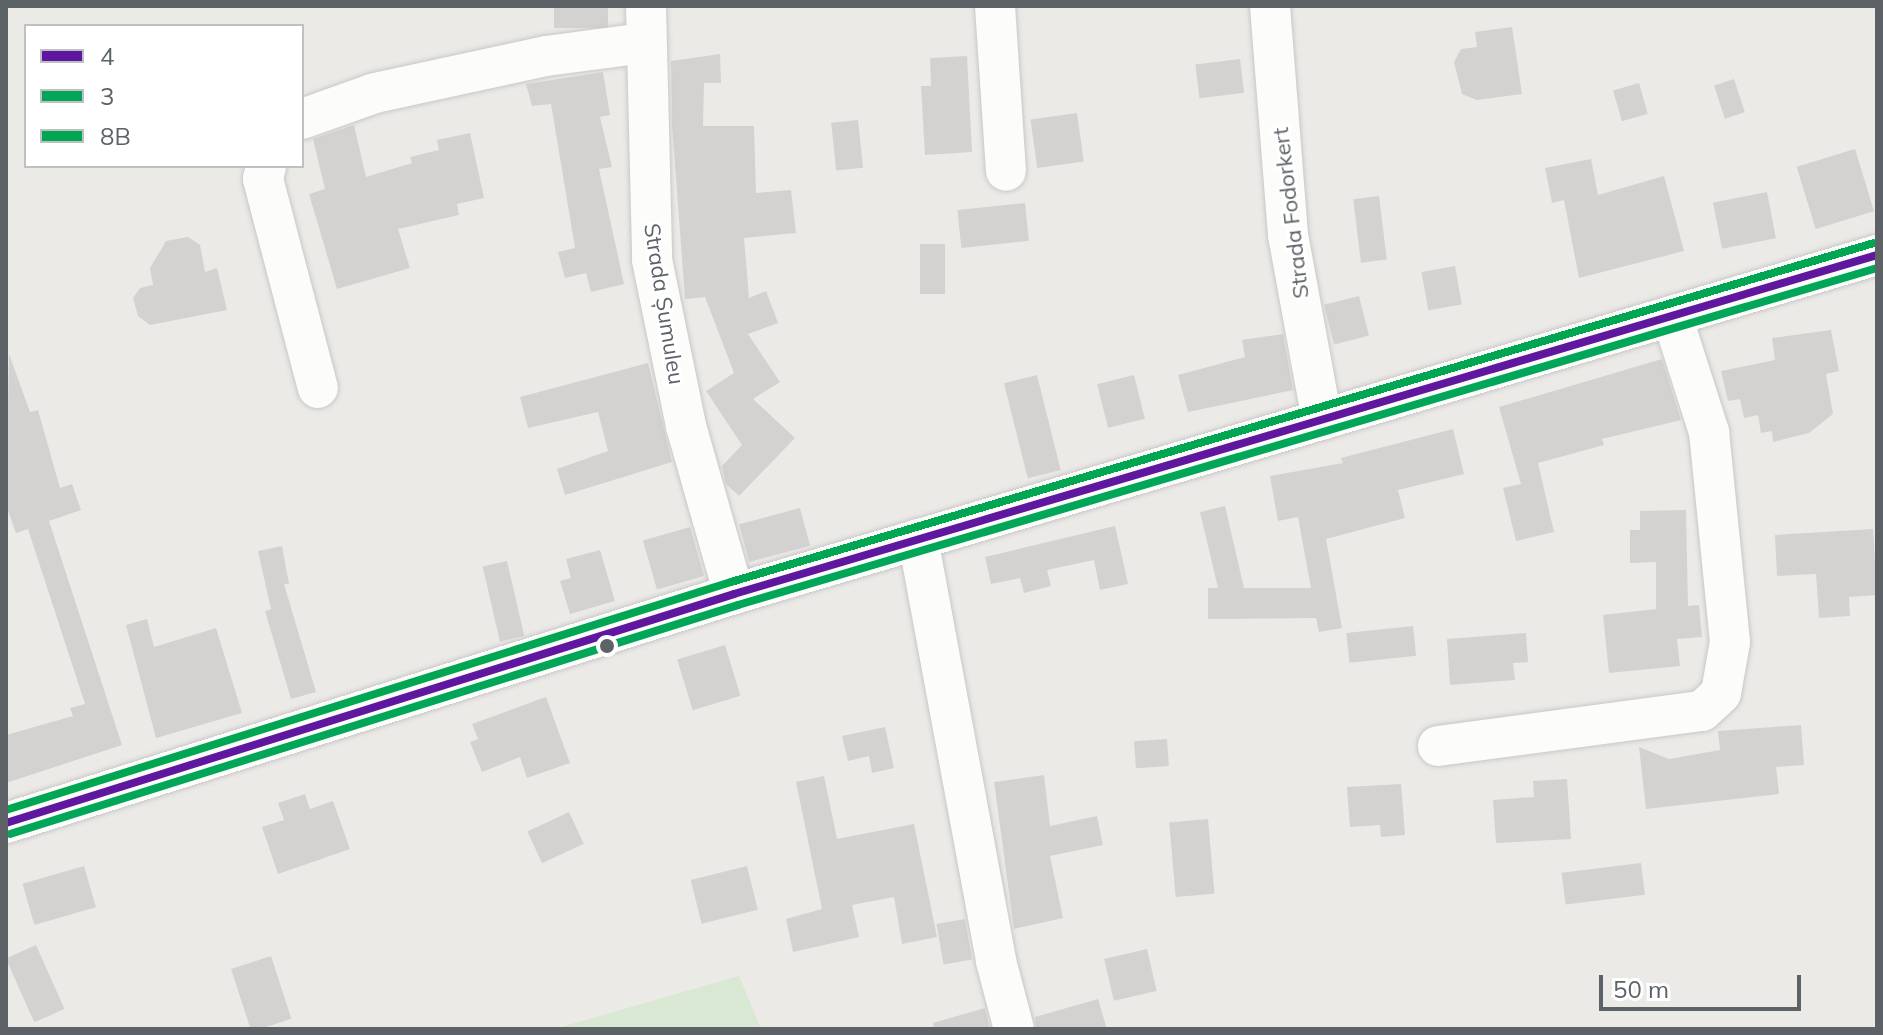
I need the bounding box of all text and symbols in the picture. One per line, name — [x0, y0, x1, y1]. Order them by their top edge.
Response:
legend — [24, 24, 304, 168]
text: 4 — [100, 41, 114, 71]
text: 3 — [100, 81, 114, 111]
text: 8B — [100, 121, 131, 151]
street label: Strada Fodorkert — [1267, 126, 1315, 300]
street label: Strada Șumuleu — [638, 221, 690, 387]
unlabelled marker — [599, 638, 615, 654]
scale bar — [1603, 959, 1805, 1009]
text: 50 m — [1613, 974, 1669, 1004]

